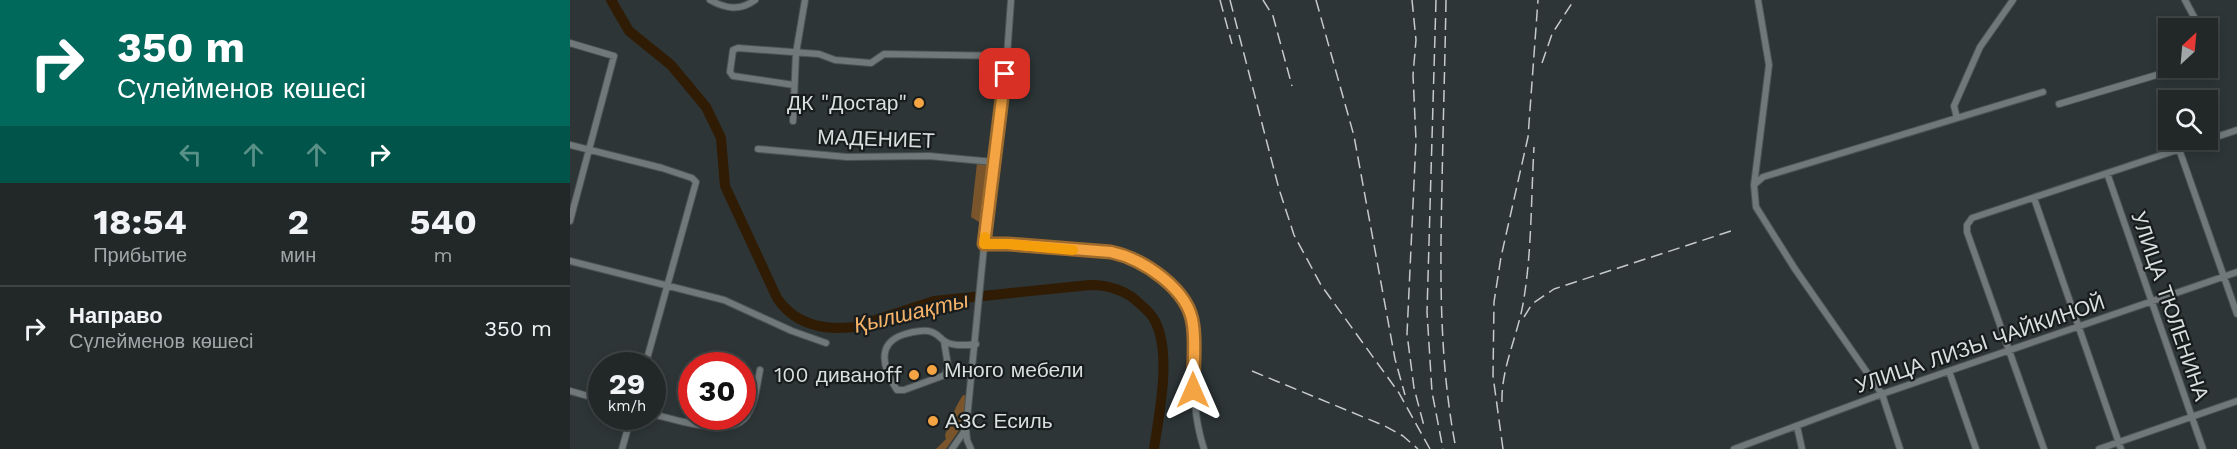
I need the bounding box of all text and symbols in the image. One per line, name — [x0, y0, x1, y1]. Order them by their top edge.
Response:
north arrow — [2158, 18, 2218, 78]
map controls — [2158, 18, 2218, 150]
text: 350 m — [117, 23, 245, 72]
icon: right — [18, 24, 96, 102]
pin — [979, 48, 1030, 99]
icon: arrive — [988, 57, 1021, 90]
text: Сүлейменов көшесі — [117, 73, 366, 105]
place label: ДК "Достар" — [787, 90, 907, 115]
button: search — [2158, 90, 2218, 150]
marker: ДК "Достар" — [912, 96, 926, 110]
street label: МАДЕНИЕТ — [817, 124, 935, 153]
icon: left — [174, 138, 207, 171]
icon: ahead — [237, 138, 270, 171]
icon: ahead — [300, 138, 333, 171]
icon: right — [363, 138, 396, 171]
text: 18:54 — [94, 201, 187, 243]
text: 2 — [288, 201, 309, 243]
text: 540 — [409, 201, 477, 243]
street label: УЛИЦА ТЮЛЕНИНА — [2126, 208, 2215, 404]
text: Прибытие — [93, 243, 187, 267]
text: мин — [280, 243, 316, 267]
text: m — [434, 243, 453, 267]
water label: Қылшақты — [851, 287, 971, 338]
street label: УЛИЦА ЛИЗЫ ЧАЙКИНОЙ — [1852, 289, 2108, 398]
text: Направо — [69, 303, 163, 328]
icon: right — [18, 312, 51, 345]
text: 350 m — [484, 316, 552, 341]
text: Сүлейменов көшесі — [69, 329, 253, 353]
speed limit sign: 30 — [678, 352, 756, 430]
place label: Много мебели — [944, 357, 1083, 382]
position arrow — [1161, 358, 1225, 422]
place label: 100 диваноff — [774, 362, 902, 387]
marker: Много мебели — [925, 363, 939, 377]
text: 29 — [609, 366, 645, 401]
marker: 100 диваноff — [907, 368, 921, 382]
text: km/h — [608, 397, 646, 415]
place label: АЗС Есиль — [945, 408, 1053, 433]
marker: АЗС Есиль — [926, 414, 940, 428]

